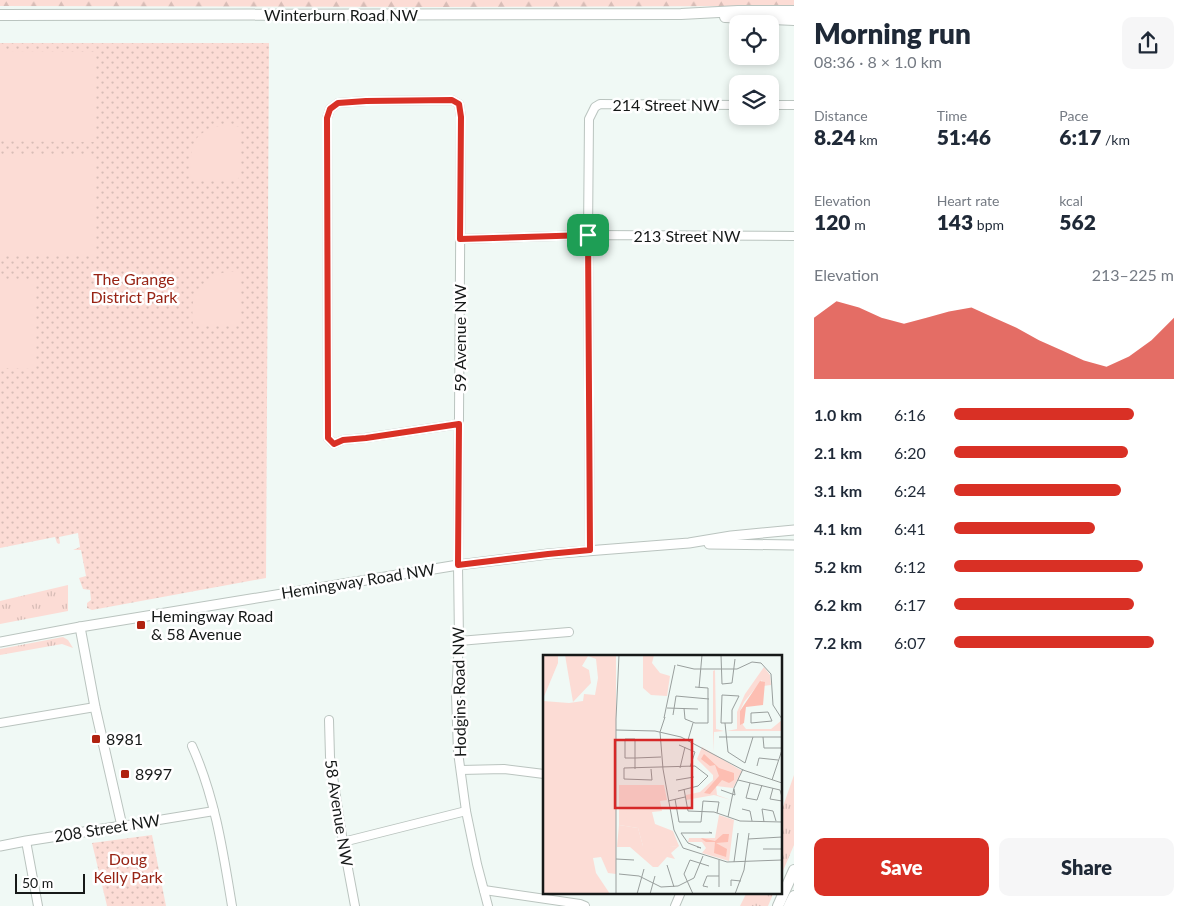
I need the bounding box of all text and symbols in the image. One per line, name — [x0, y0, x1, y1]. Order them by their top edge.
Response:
street label: Winterburn Road NW — [264, 5, 419, 24]
map controls — [729, 15, 779, 125]
button: locate — [729, 15, 779, 65]
text: Morning run — [814, 16, 971, 50]
button: share — [1122, 17, 1174, 69]
text: 08:36 · 8 × 1.0 km — [814, 52, 942, 71]
button: layers — [729, 75, 779, 125]
street label: 214 Street NW — [613, 95, 720, 114]
text: Distance — [814, 107, 868, 124]
text: Time — [937, 107, 967, 124]
text: Pace — [1059, 107, 1088, 124]
text: 8.24 — [814, 124, 856, 149]
text: 51:46 — [937, 124, 991, 149]
text: 6:17 — [1059, 124, 1101, 149]
text: km — [856, 131, 878, 148]
text: /km — [1101, 131, 1130, 148]
text: Elevation — [814, 192, 871, 209]
text: Heart rate — [937, 192, 999, 209]
text: kcal — [1059, 192, 1083, 209]
text: 120 — [814, 209, 851, 234]
text: 143 — [937, 209, 973, 234]
text: 562 — [1059, 209, 1096, 234]
pin — [567, 214, 609, 256]
text: m — [851, 216, 866, 233]
text: bpm — [973, 216, 1004, 233]
icon: arrive — [574, 221, 602, 249]
street label: 213 Street NW — [634, 226, 741, 245]
text: Elevation — [814, 265, 879, 284]
text: 213–225 m — [1092, 265, 1174, 284]
park label: The Grange District Park — [91, 269, 178, 306]
street label: 59 Avenue NW — [450, 284, 469, 392]
text: 1.0 km — [814, 405, 862, 424]
text: 6:16 — [894, 405, 926, 424]
text: 2.1 km — [814, 443, 862, 462]
text: 6:20 — [894, 443, 926, 462]
text: 3.1 km — [814, 481, 862, 500]
text: 6:24 — [894, 481, 926, 500]
text: 4.1 km — [814, 519, 862, 538]
text: 6:41 — [894, 519, 926, 538]
text: 5.2 km — [814, 557, 862, 576]
text: 6:12 — [894, 557, 926, 576]
street label: Hemingway Road NW — [280, 559, 436, 602]
text: 6.2 km — [814, 595, 862, 614]
text: 6:17 — [894, 595, 926, 614]
place label: Hemingway Road & 58 Avenue — [151, 606, 273, 643]
marker: Hemingway Road & 58 Avenue — [135, 619, 147, 631]
street label: Hodgins Road NW — [448, 626, 469, 757]
text: 7.2 km — [814, 633, 862, 652]
text: 6:07 — [894, 633, 926, 652]
inset map — [543, 655, 782, 894]
place label: 8981 — [106, 729, 143, 748]
marker: 8981 — [90, 733, 102, 745]
street label: 58 Avenue NW — [322, 758, 357, 868]
place label: 8997 — [135, 764, 172, 783]
marker: 8997 — [119, 768, 131, 780]
street label: 208 Street NW — [53, 810, 162, 845]
button: Save — [814, 838, 989, 896]
button: Share — [999, 838, 1174, 896]
park label: Doug Kelly Park — [93, 849, 163, 886]
scale bar — [15, 871, 85, 894]
text: 50 m — [22, 874, 53, 891]

